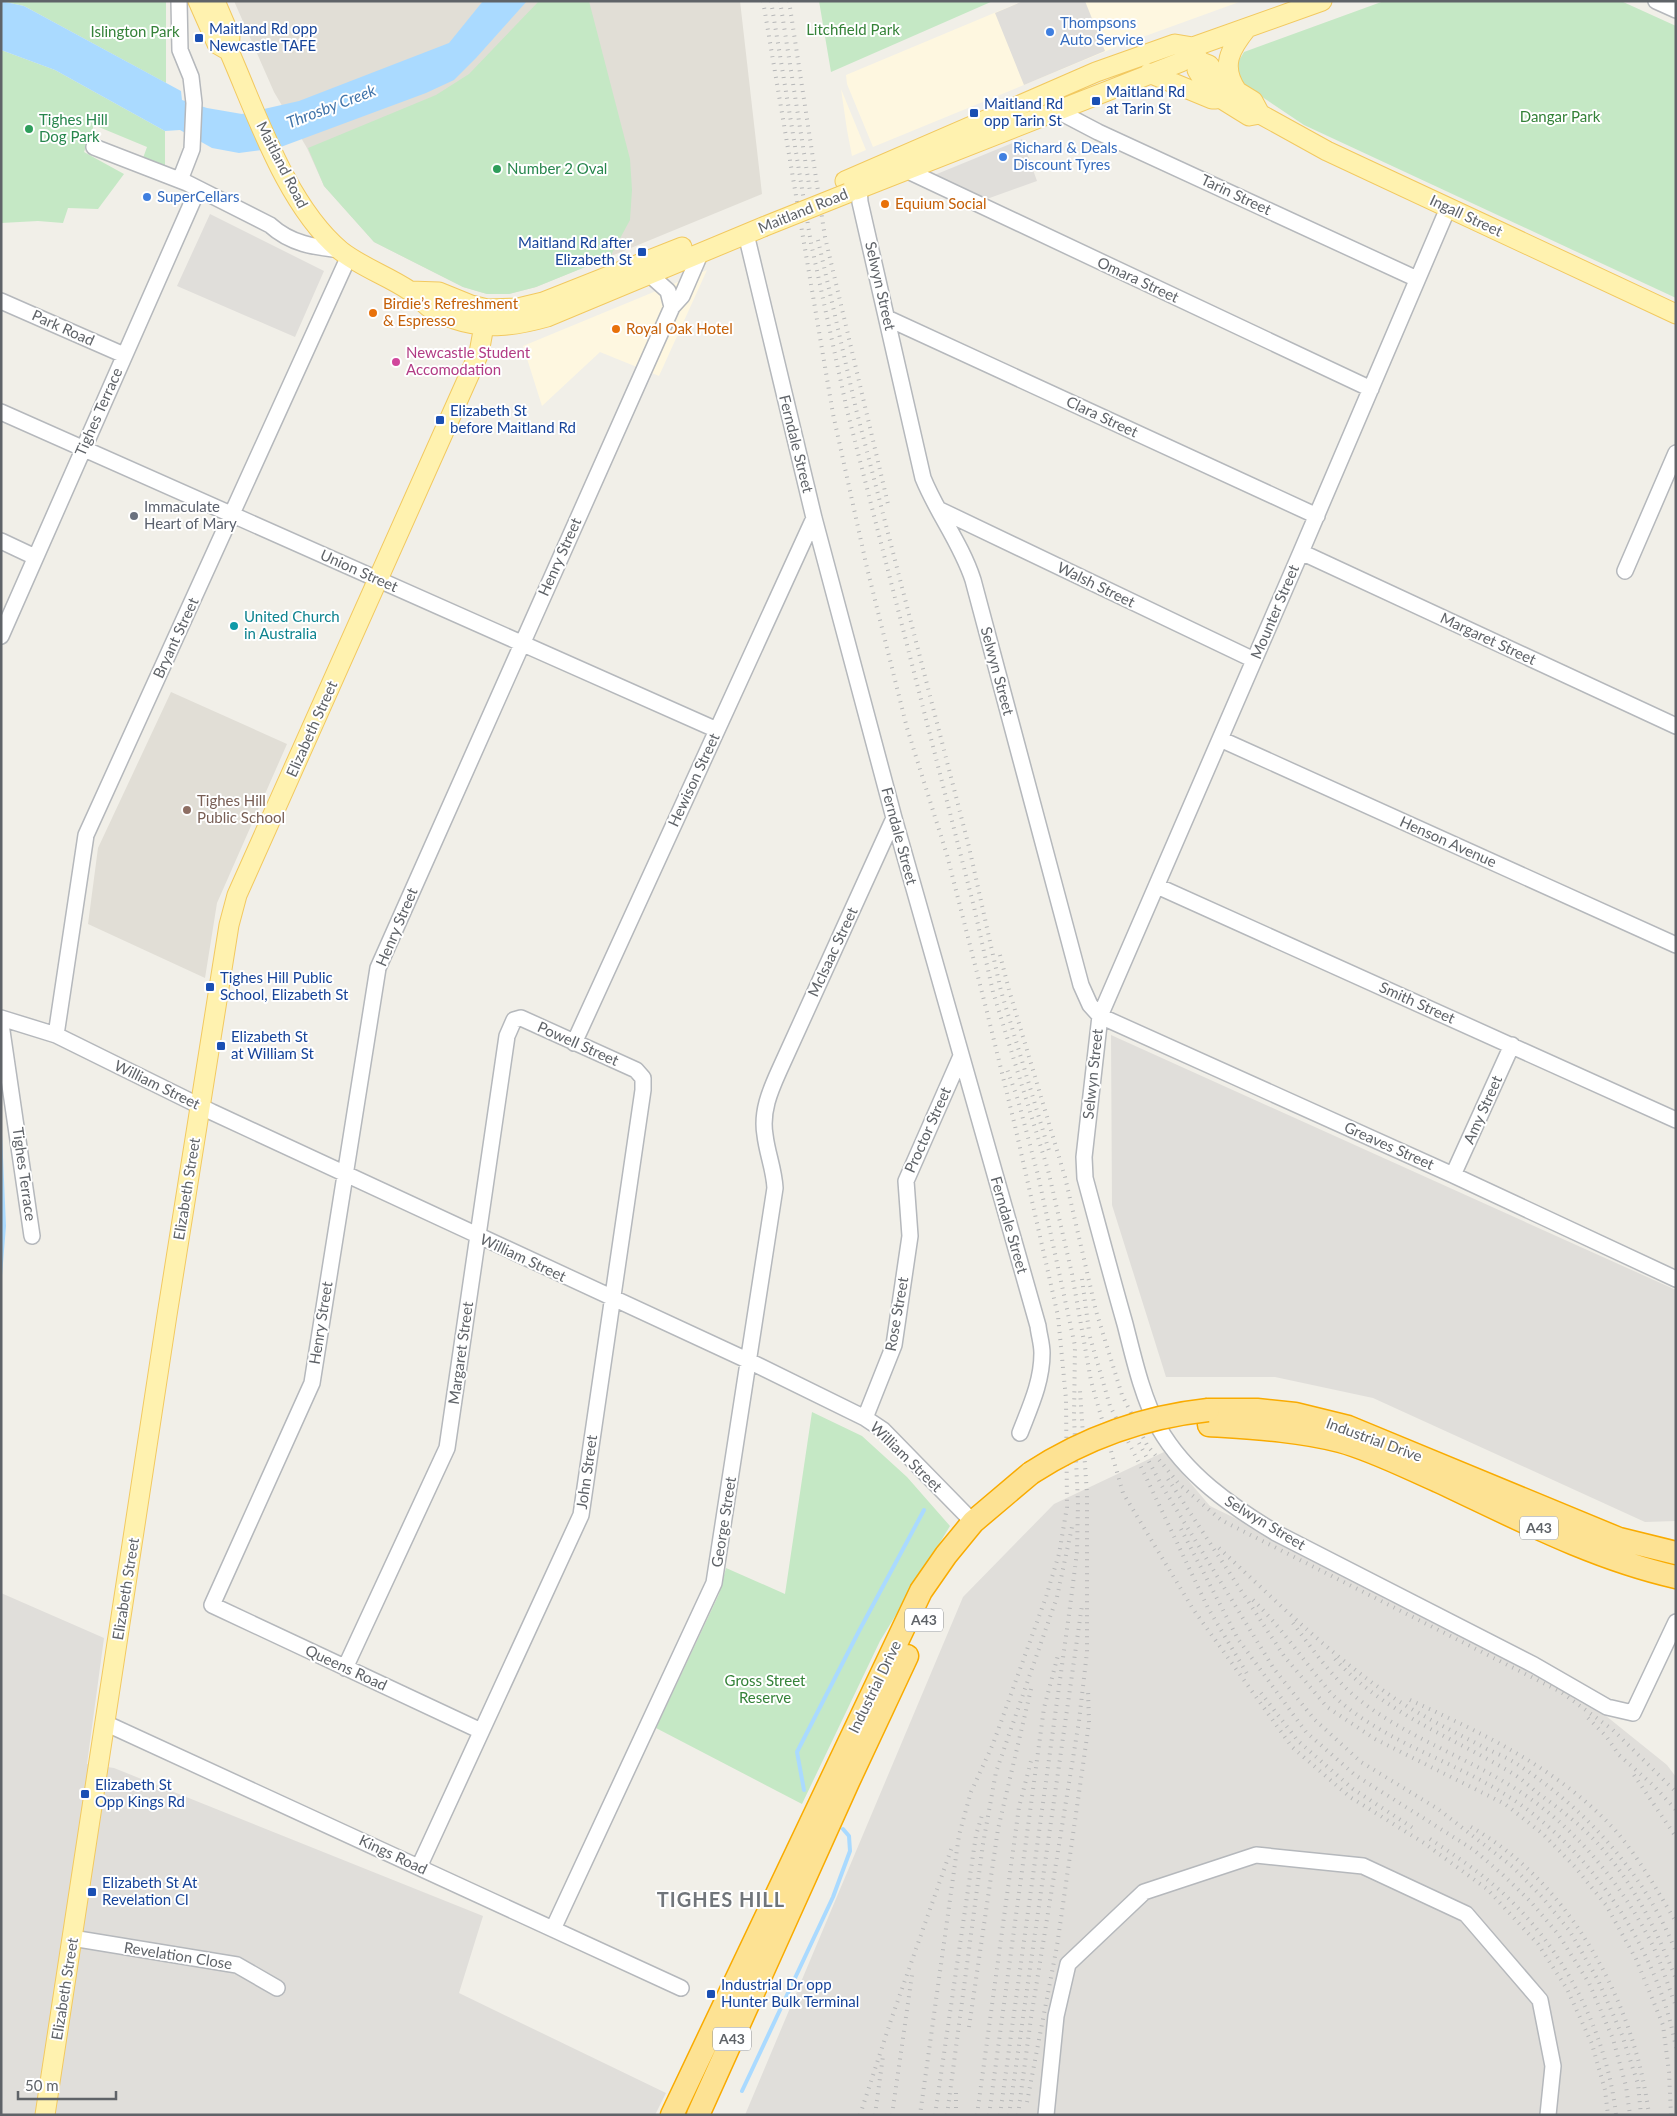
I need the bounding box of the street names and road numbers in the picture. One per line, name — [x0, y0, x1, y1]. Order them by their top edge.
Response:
street label: Maitland Road — [253, 118, 312, 211]
street label: Tarin Street — [1198, 170, 1275, 218]
street label: Maitland Road — [755, 184, 850, 236]
street label: Ingall Street — [1427, 190, 1506, 240]
street label: Selwyn Street — [862, 240, 900, 333]
street label: Omara Street — [1095, 252, 1183, 306]
street label: Park Road — [29, 305, 97, 349]
street label: Tighes Terrace — [71, 365, 126, 458]
street label: Clara Street — [1064, 392, 1142, 441]
street label: Ferndale Street — [776, 393, 818, 495]
street label: Henry Street — [534, 514, 585, 598]
street label: Union Street — [318, 545, 402, 595]
street label: Walsh Street — [1055, 558, 1139, 611]
street label: Mounter Street — [1246, 561, 1302, 661]
street label: Bryant Street — [149, 594, 202, 681]
street label: Margaret Street — [1438, 608, 1540, 668]
street label: Selwyn Street — [978, 625, 1019, 718]
street label: Elizabeth Street — [282, 677, 341, 779]
street label: Hewison Street — [664, 729, 723, 829]
street label: Ferndale Street — [878, 785, 922, 887]
street label: Henson Avenue — [1397, 812, 1500, 870]
street label: Henry Street — [371, 884, 421, 969]
street label: McIsaac Street — [804, 903, 861, 999]
street label: Smith Street — [1377, 977, 1459, 1027]
street label: Powell Street — [535, 1017, 622, 1069]
street label: Selwyn Street — [1078, 1027, 1106, 1120]
street label: William Street — [112, 1056, 204, 1113]
street label: Amy Street — [1459, 1072, 1505, 1147]
street label: Proctor Street — [900, 1083, 954, 1175]
street label: Greaves Street — [1342, 1117, 1438, 1173]
street label: Tighes Terrace — [9, 1126, 40, 1222]
street label: Elizabeth Street — [169, 1136, 203, 1241]
street label: Ferndale Street — [987, 1174, 1033, 1276]
street label: William Street — [478, 1229, 570, 1285]
street label: Rose Street — [881, 1275, 912, 1352]
street label: Henry Street — [305, 1280, 336, 1366]
street label: Margaret Street — [444, 1300, 476, 1405]
street label: Industrial Drive — [1324, 1413, 1425, 1465]
street label: William Street — [867, 1418, 947, 1495]
street label: John Street — [572, 1433, 600, 1510]
street label: George Street — [707, 1475, 739, 1568]
street label: Selwyn Street — [1222, 1491, 1310, 1554]
road number: A43 — [1520, 1516, 1558, 1540]
street label: Elizabeth Street — [108, 1536, 142, 1641]
road number: A43 — [905, 1608, 943, 1632]
street label: Industrial Drive — [844, 1637, 904, 1736]
street label: Queens Road — [303, 1640, 390, 1694]
street label: Kings Road — [356, 1830, 430, 1878]
street label: Elizabeth Street — [47, 1936, 81, 2041]
street label: Revelation Close — [123, 1938, 234, 1972]
road number: A43 — [713, 2028, 751, 2050]

